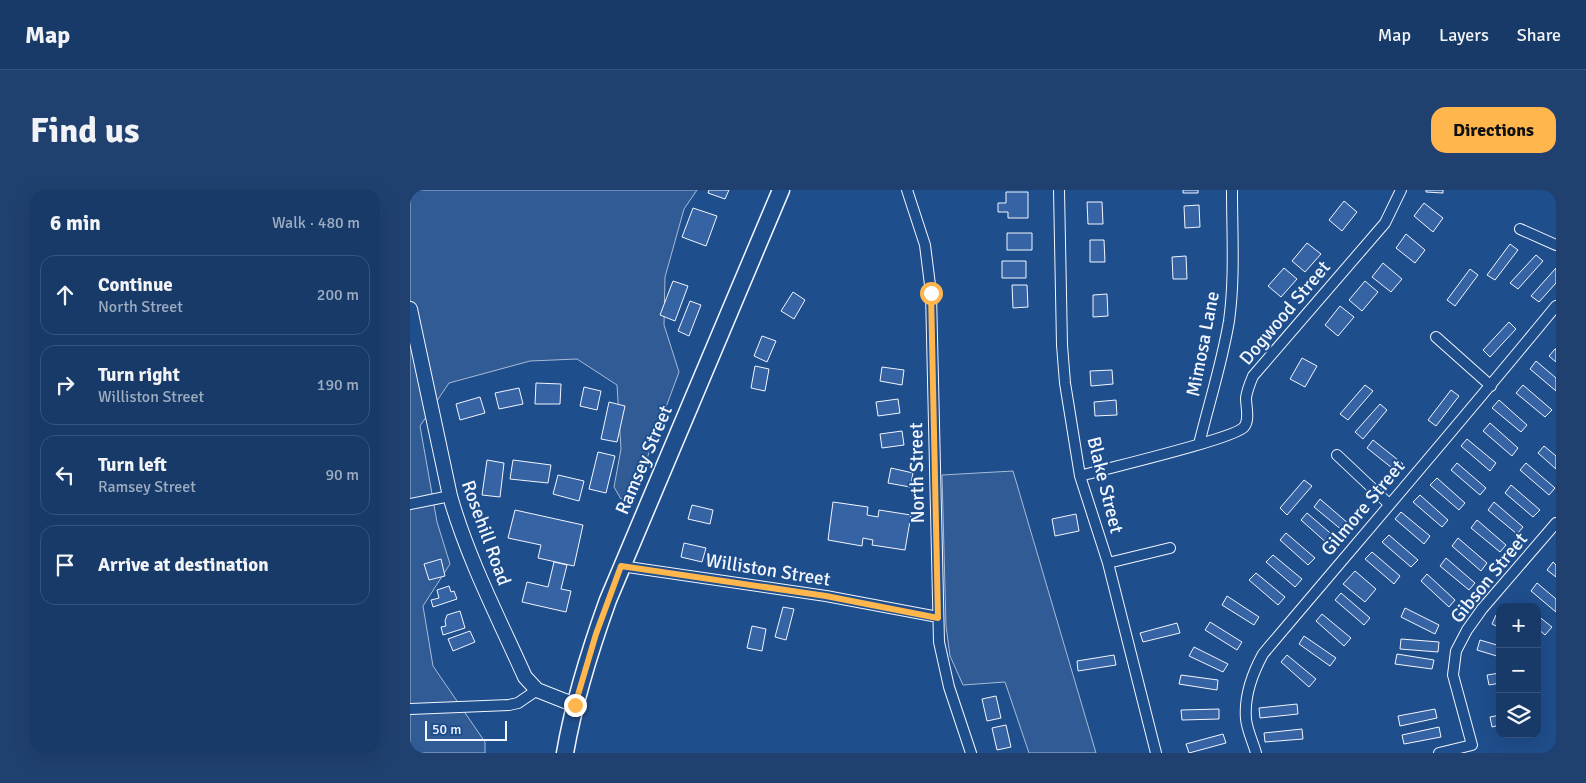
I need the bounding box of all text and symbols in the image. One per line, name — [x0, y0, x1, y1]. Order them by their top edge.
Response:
text: Map — [25, 20, 70, 50]
text: Map — [1378, 24, 1411, 46]
text: Layers — [1439, 24, 1489, 46]
text: Share — [1517, 24, 1561, 46]
button: Directions — [1431, 107, 1556, 153]
text: Find us — [30, 109, 140, 152]
text: 6 min — [50, 210, 101, 236]
text: Walk · 480 m — [272, 213, 360, 233]
street label: Dogwood Street — [1234, 256, 1336, 370]
text: Continue — [98, 273, 173, 297]
icon: ahead — [51, 281, 79, 309]
route start — [920, 282, 943, 305]
text: 200 m — [317, 285, 359, 305]
street label: Mimosa Lane — [1181, 289, 1225, 399]
text: North Street — [98, 297, 183, 317]
text: Turn right — [98, 363, 180, 387]
icon: right — [51, 371, 79, 399]
text: 190 m — [317, 375, 359, 395]
text: Williston Street — [98, 387, 204, 407]
street label: Ramsey Street — [610, 402, 678, 518]
street label: North Street — [904, 422, 930, 524]
street label: Blake Street — [1081, 434, 1129, 536]
text: Turn left — [98, 453, 167, 477]
street label: Gilmore Street — [1316, 455, 1410, 561]
icon: left — [51, 461, 79, 489]
text: 90 m — [325, 465, 359, 485]
text: Ramsey Street — [98, 477, 196, 497]
street label: Rosehill Road — [456, 477, 516, 589]
street label: Gibson Street — [1445, 528, 1533, 628]
street label: Williston Street — [704, 548, 832, 592]
icon: arrive — [51, 551, 79, 579]
text: Arrive at destination — [98, 553, 269, 577]
map controls — [1496, 603, 1541, 738]
button: + — [1496, 603, 1541, 648]
button: − — [1496, 648, 1541, 693]
button: layers — [1496, 693, 1541, 738]
route end — [564, 694, 587, 717]
scale bar — [425, 718, 508, 741]
text: 50 m — [432, 721, 461, 738]

